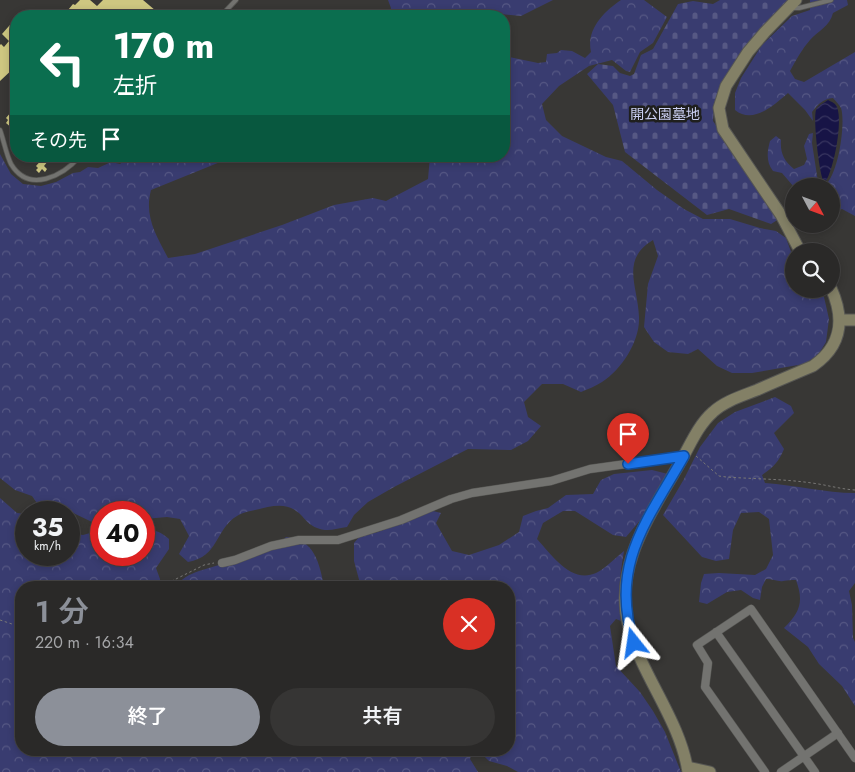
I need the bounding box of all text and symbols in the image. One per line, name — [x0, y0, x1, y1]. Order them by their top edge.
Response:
text: 170 m — [113, 21, 214, 71]
icon: left — [30, 30, 95, 95]
text: 左折 — [113, 69, 157, 101]
park label: 開公園墓地 — [630, 104, 700, 124]
icon: arrive — [97, 125, 125, 153]
text: その先 — [30, 127, 87, 154]
north arrow — [785, 178, 840, 232]
map controls — [785, 178, 840, 298]
button: search — [785, 243, 840, 298]
pin — [607, 413, 649, 464]
icon: arrive — [614, 420, 642, 448]
speed limit sign: 40 — [90, 501, 155, 566]
text: 35 — [32, 509, 63, 545]
text: km/h — [34, 537, 61, 555]
text: 1 分 — [35, 590, 89, 633]
button: close — [443, 598, 495, 650]
position arrow — [607, 616, 659, 668]
text: 220 m · 16:34 — [35, 631, 134, 654]
button: 終了 — [35, 688, 260, 746]
button: 共有 — [270, 688, 495, 746]

